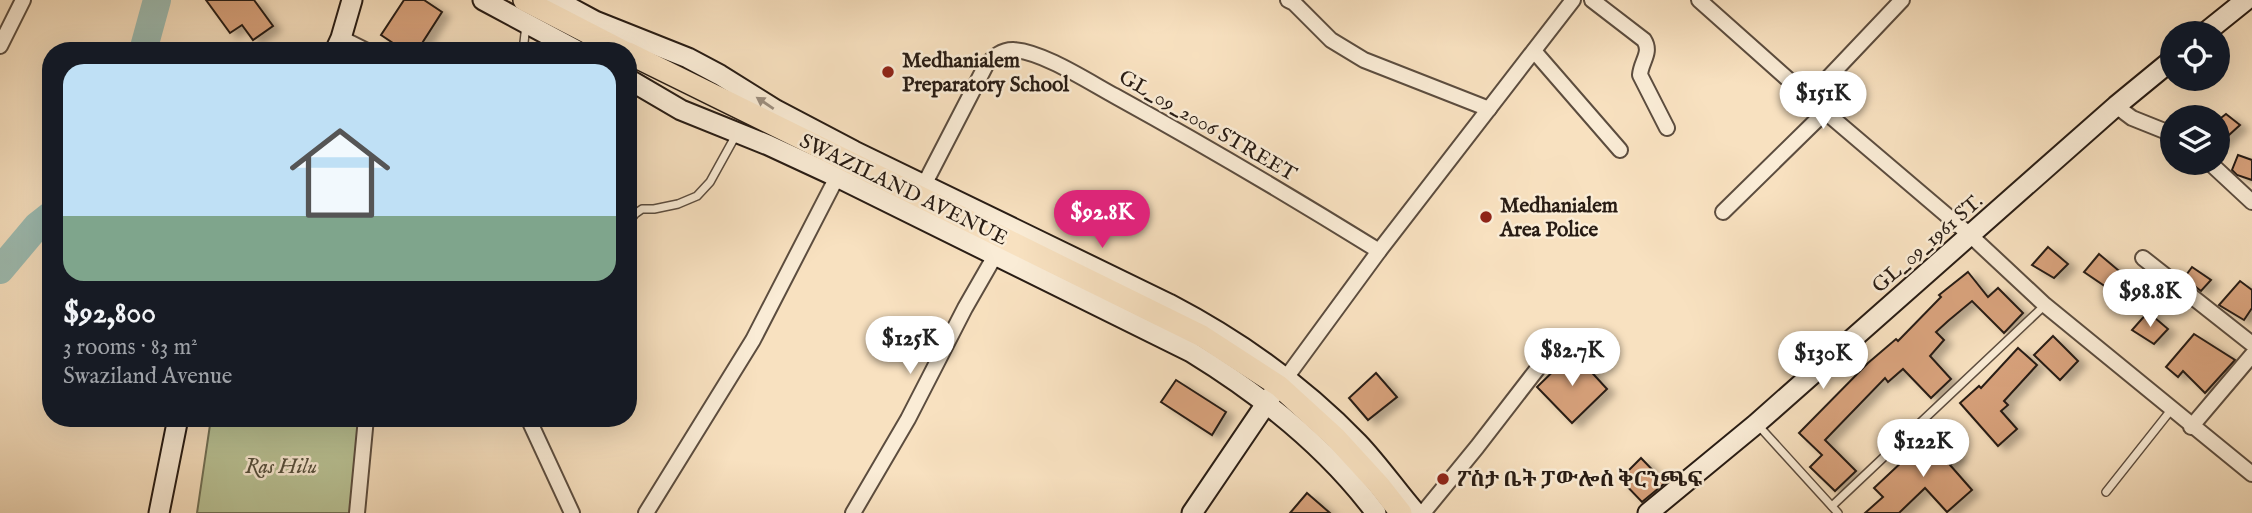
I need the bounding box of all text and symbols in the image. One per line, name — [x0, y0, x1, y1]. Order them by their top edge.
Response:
map controls — [2160, 21, 2230, 175]
button: locate — [2160, 21, 2230, 91]
place label: Medhanialem Preparatory School — [902, 48, 1070, 99]
marker: Medhanialem Preparatory School — [880, 64, 896, 80]
street label: GL_09_2006 STREET — [1113, 64, 1302, 189]
pin: $151K — [1774, 72, 1872, 131]
text: $151K — [1796, 79, 1850, 108]
one-way arrow — [755, 96, 774, 109]
button: layers — [2160, 105, 2230, 175]
icon: home — [277, 110, 403, 236]
street label: SWAZILAND AVENUE — [795, 128, 1012, 253]
street label: GL_09_1961 ST. — [1867, 188, 1989, 300]
pin: $92.8K — [1045, 190, 1159, 250]
place label: Medhanialem Area Police — [1499, 193, 1619, 244]
text: $92.8K — [1070, 198, 1134, 227]
marker: Medhanialem Area Police — [1478, 209, 1494, 225]
pin: $98.8K — [2093, 270, 2207, 329]
text: $98.8K — [2119, 277, 2181, 306]
text: $92,800 — [63, 295, 156, 333]
pin: $125K — [861, 316, 959, 376]
text: $125K — [882, 324, 939, 353]
pin: $82.7K — [1515, 328, 1629, 388]
pin: $130K — [1774, 332, 1872, 391]
text: 3 rooms · 83 m² — [63, 333, 198, 362]
text: $82.7K — [1540, 336, 1604, 365]
text: $130K — [1794, 339, 1852, 368]
text: Swaziland Avenue — [63, 362, 232, 391]
pin: $122K — [1874, 420, 1972, 479]
text: $122K — [1893, 427, 1953, 456]
park label: Ras Hilu — [245, 454, 317, 481]
place label: ፖስታ ቤት ፓውሎስ ቅርንጫፍ — [1457, 467, 1703, 494]
marker: ፖስታ ቤት ፓውሎስ ቅርንጫፍ — [1435, 471, 1451, 487]

